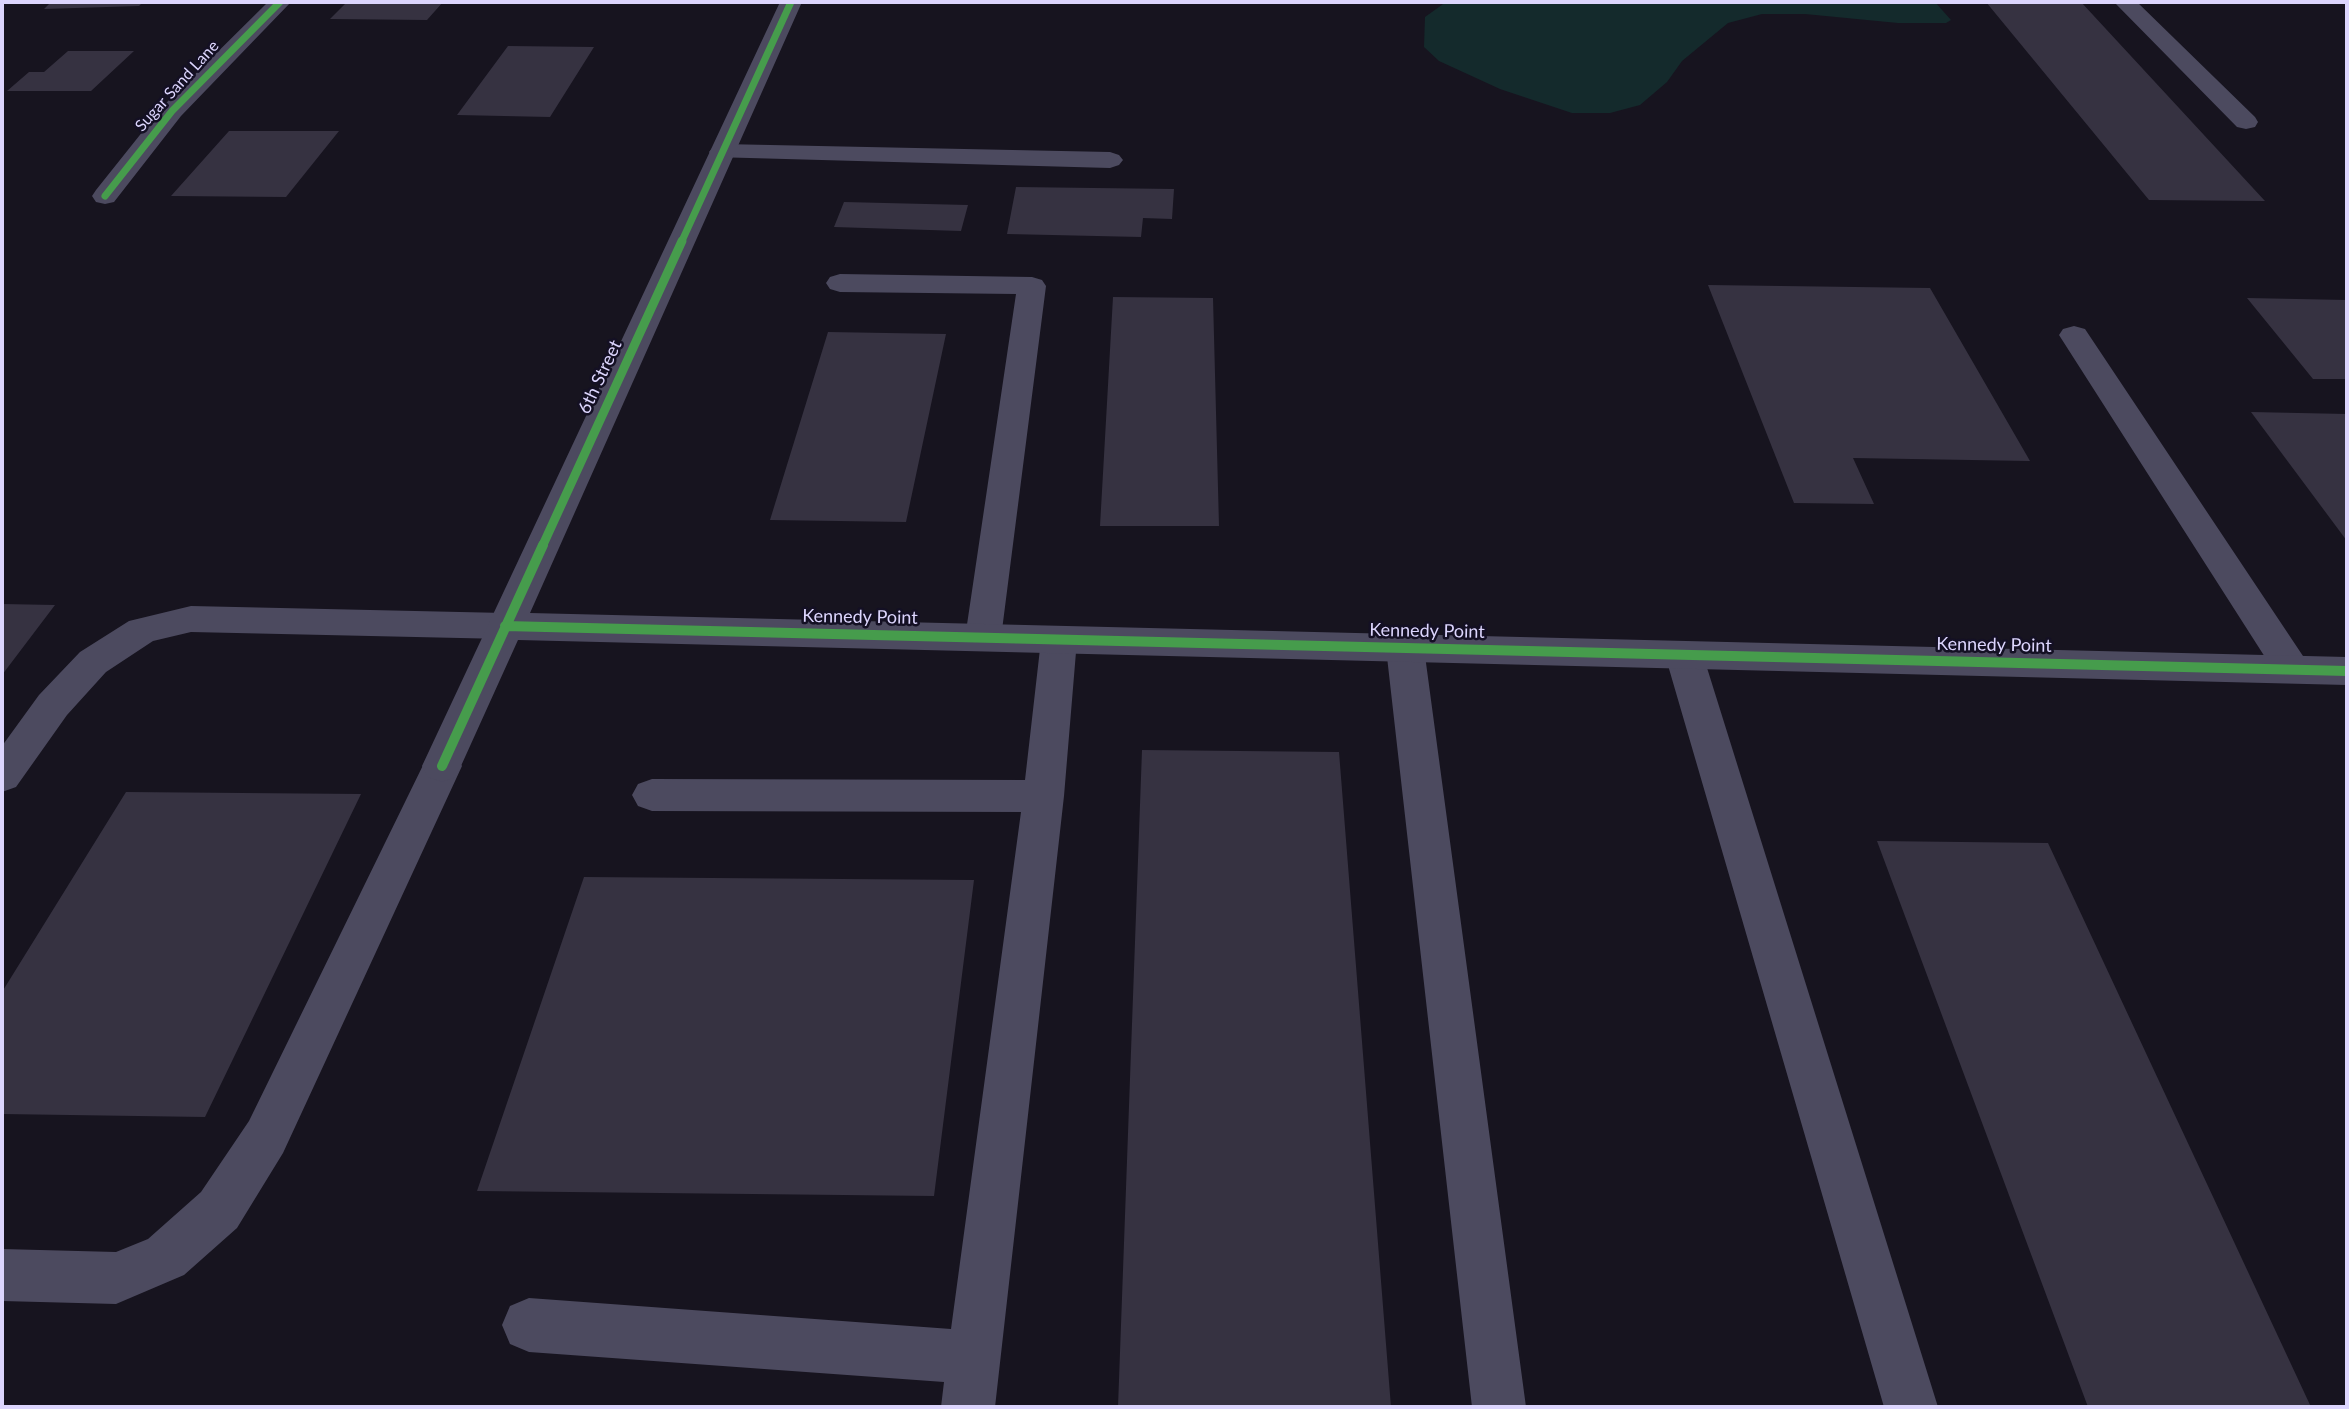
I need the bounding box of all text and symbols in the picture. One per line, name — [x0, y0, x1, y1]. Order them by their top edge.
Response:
street label: Sugar Sand Lane — [131, 37, 223, 135]
street label: 6th Street — [574, 337, 626, 417]
street label: Kennedy Point — [802, 605, 918, 629]
street label: Kennedy Point — [1369, 619, 1485, 643]
street label: Kennedy Point — [1936, 633, 2052, 657]

